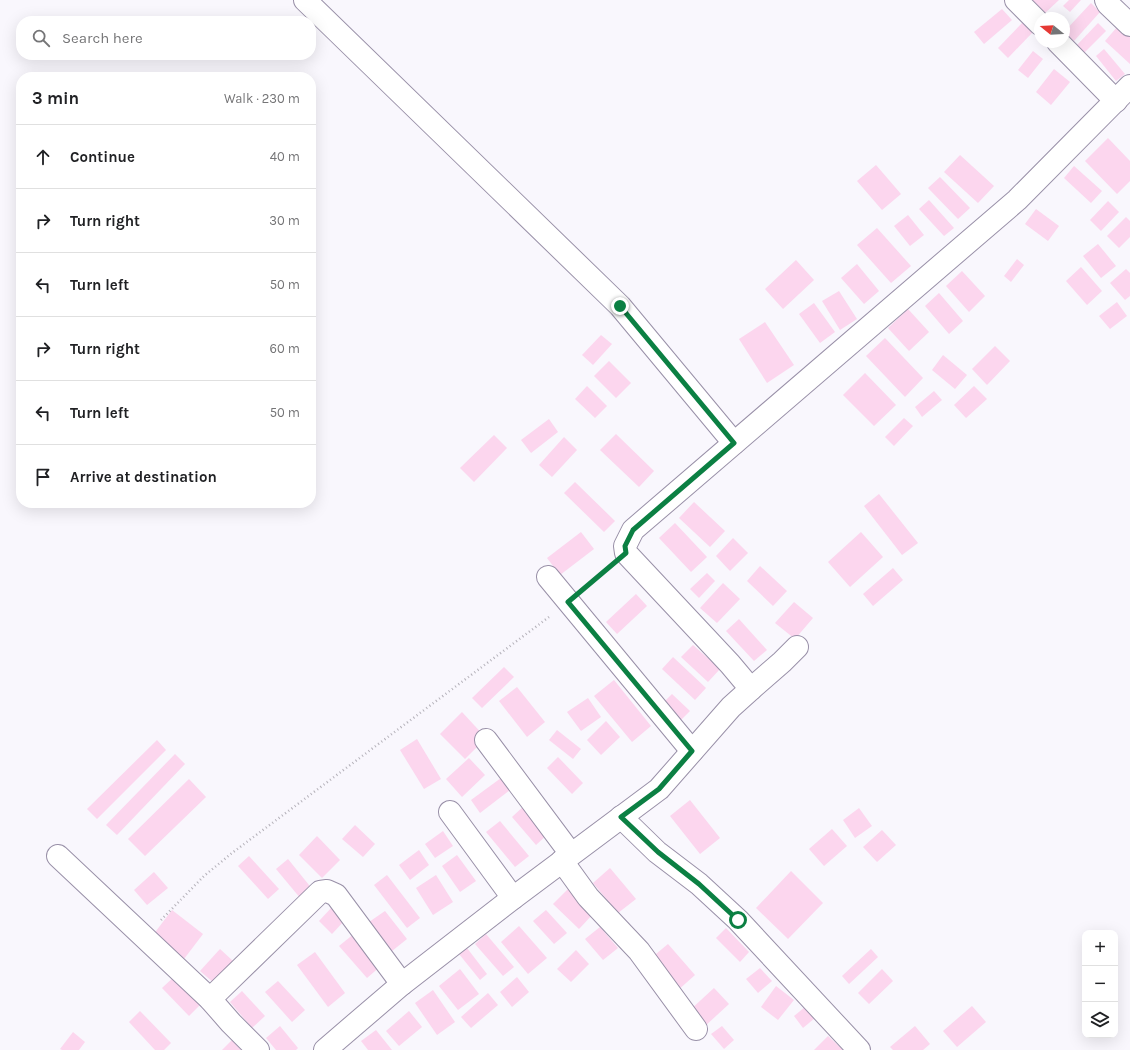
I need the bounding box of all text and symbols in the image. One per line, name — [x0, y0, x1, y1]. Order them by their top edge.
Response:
north arrow — [1034, 12, 1070, 48]
search box — [16, 16, 316, 60]
icon: search — [30, 27, 52, 49]
text: Search here — [62, 29, 143, 47]
text: 3 min — [32, 88, 79, 108]
text: Walk · 230 m — [224, 91, 300, 106]
icon: ahead — [32, 146, 54, 168]
text: Continue — [70, 148, 135, 166]
text: 40 m — [270, 149, 300, 164]
icon: right — [32, 210, 54, 232]
text: Turn right — [70, 212, 140, 230]
text: 30 m — [269, 213, 300, 228]
icon: left — [32, 274, 54, 296]
text: Turn left — [70, 276, 129, 294]
text: 50 m — [270, 277, 300, 292]
route end — [611, 297, 629, 315]
icon: right — [32, 338, 54, 360]
text: Turn right — [70, 340, 140, 358]
text: 60 m — [270, 341, 300, 356]
icon: left — [32, 402, 54, 424]
text: Turn left — [70, 404, 129, 422]
text: 50 m — [270, 405, 300, 420]
icon: arrive — [32, 466, 54, 488]
text: Arrive at destination — [70, 468, 217, 486]
route start — [729, 911, 747, 929]
map controls — [1082, 930, 1118, 1038]
button: + — [1082, 930, 1118, 966]
button: − — [1082, 966, 1118, 1002]
button: layers — [1082, 1002, 1118, 1038]

